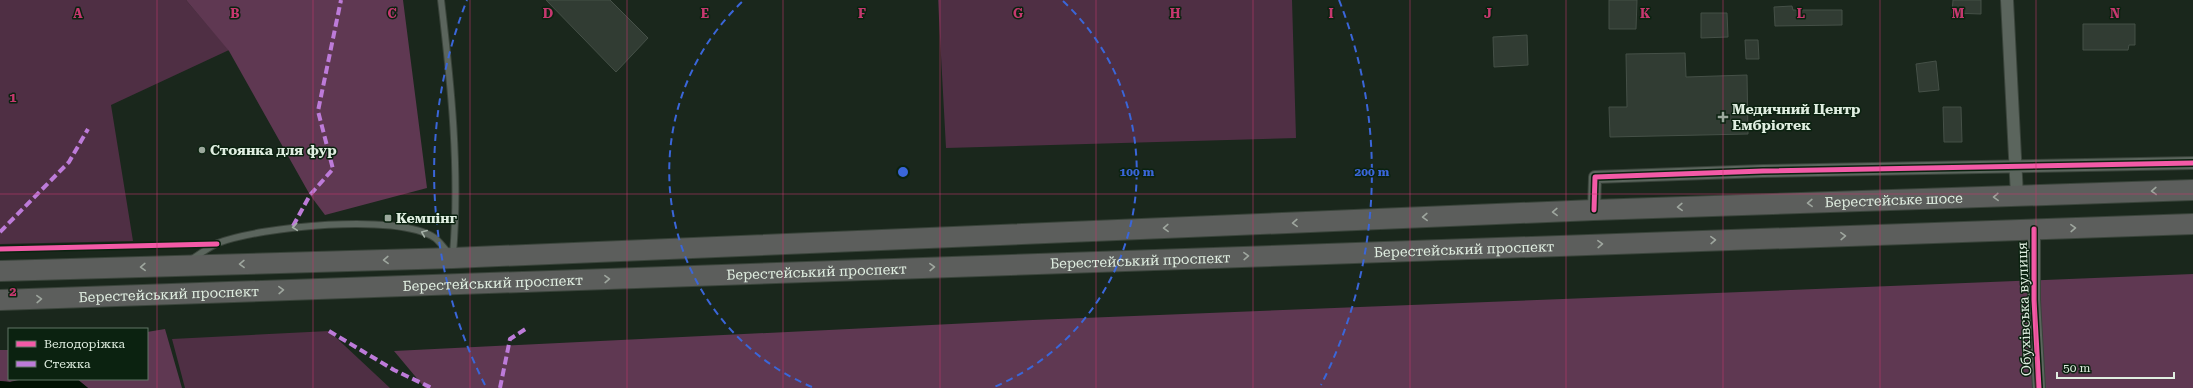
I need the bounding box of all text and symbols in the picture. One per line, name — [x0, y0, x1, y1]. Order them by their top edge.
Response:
text: A — [73, 6, 83, 21]
text: B — [230, 6, 240, 21]
text: C — [387, 6, 397, 21]
text: D — [543, 6, 553, 21]
text: E — [701, 6, 709, 21]
text: F — [858, 6, 866, 21]
text: G — [1013, 6, 1023, 21]
text: H — [1170, 6, 1181, 21]
text: I — [1328, 6, 1334, 21]
text: J — [1484, 6, 1492, 21]
text: K — [1640, 6, 1651, 21]
text: L — [1797, 6, 1805, 21]
text: M — [1952, 6, 1965, 21]
text: N — [2110, 6, 2120, 21]
text: 1 — [9, 90, 17, 105]
place label: Медичний Центр Ембріотек — [1732, 101, 1861, 133]
marker: Медичний Центр Ембріотек — [1717, 111, 1729, 123]
place label: Стоянка для фур — [210, 142, 337, 158]
marker: Стоянка для фур — [197, 145, 207, 155]
centre of rings — [896, 165, 910, 179]
text: 100 m — [1120, 165, 1155, 179]
text: 200 m — [1355, 165, 1390, 179]
one-way arrow — [2151, 187, 2157, 196]
street label: Берестейське шосе — [1824, 190, 1963, 210]
one-way arrow — [1993, 192, 1999, 201]
one-way arrow — [1807, 199, 1813, 207]
one-way arrow — [1677, 203, 1683, 212]
one-way arrow — [1552, 208, 1558, 216]
place label: Кемпінг — [396, 210, 457, 226]
marker: Кемпінг — [383, 213, 393, 223]
one-way arrow — [1422, 213, 1428, 222]
one-way arrow — [1292, 218, 1299, 227]
one-way arrow — [292, 222, 298, 231]
one-way arrow — [1163, 224, 1169, 232]
one-way arrow — [2070, 224, 2076, 232]
one-way arrow — [420, 230, 427, 238]
one-way arrow — [1840, 232, 1846, 240]
one-way arrow — [1710, 236, 1716, 245]
street label: Берестейський проспект — [1374, 238, 1555, 260]
one-way arrow — [1597, 240, 1603, 249]
street label: Обухівська вулиця — [2014, 242, 2034, 376]
street label: Берестейський проспект — [1050, 249, 1231, 272]
one-way arrow — [1243, 252, 1249, 260]
one-way arrow — [383, 256, 389, 264]
one-way arrow — [239, 260, 245, 268]
street label: Берестейський проспект — [726, 261, 907, 283]
one-way arrow — [140, 263, 146, 271]
one-way arrow — [929, 263, 935, 271]
street label: Берестейський проспект — [402, 272, 583, 294]
one-way arrow — [604, 274, 610, 283]
street label: Берестейський проспект — [78, 283, 259, 305]
text: 2 — [9, 284, 17, 299]
one-way arrow — [278, 286, 284, 294]
one-way arrow — [36, 294, 42, 303]
legend — [8, 328, 148, 380]
text: Велодоріжка — [44, 337, 125, 351]
scale bar — [2057, 354, 2174, 380]
text: Стежка — [44, 357, 91, 371]
text: 50 m — [2063, 361, 2090, 375]

